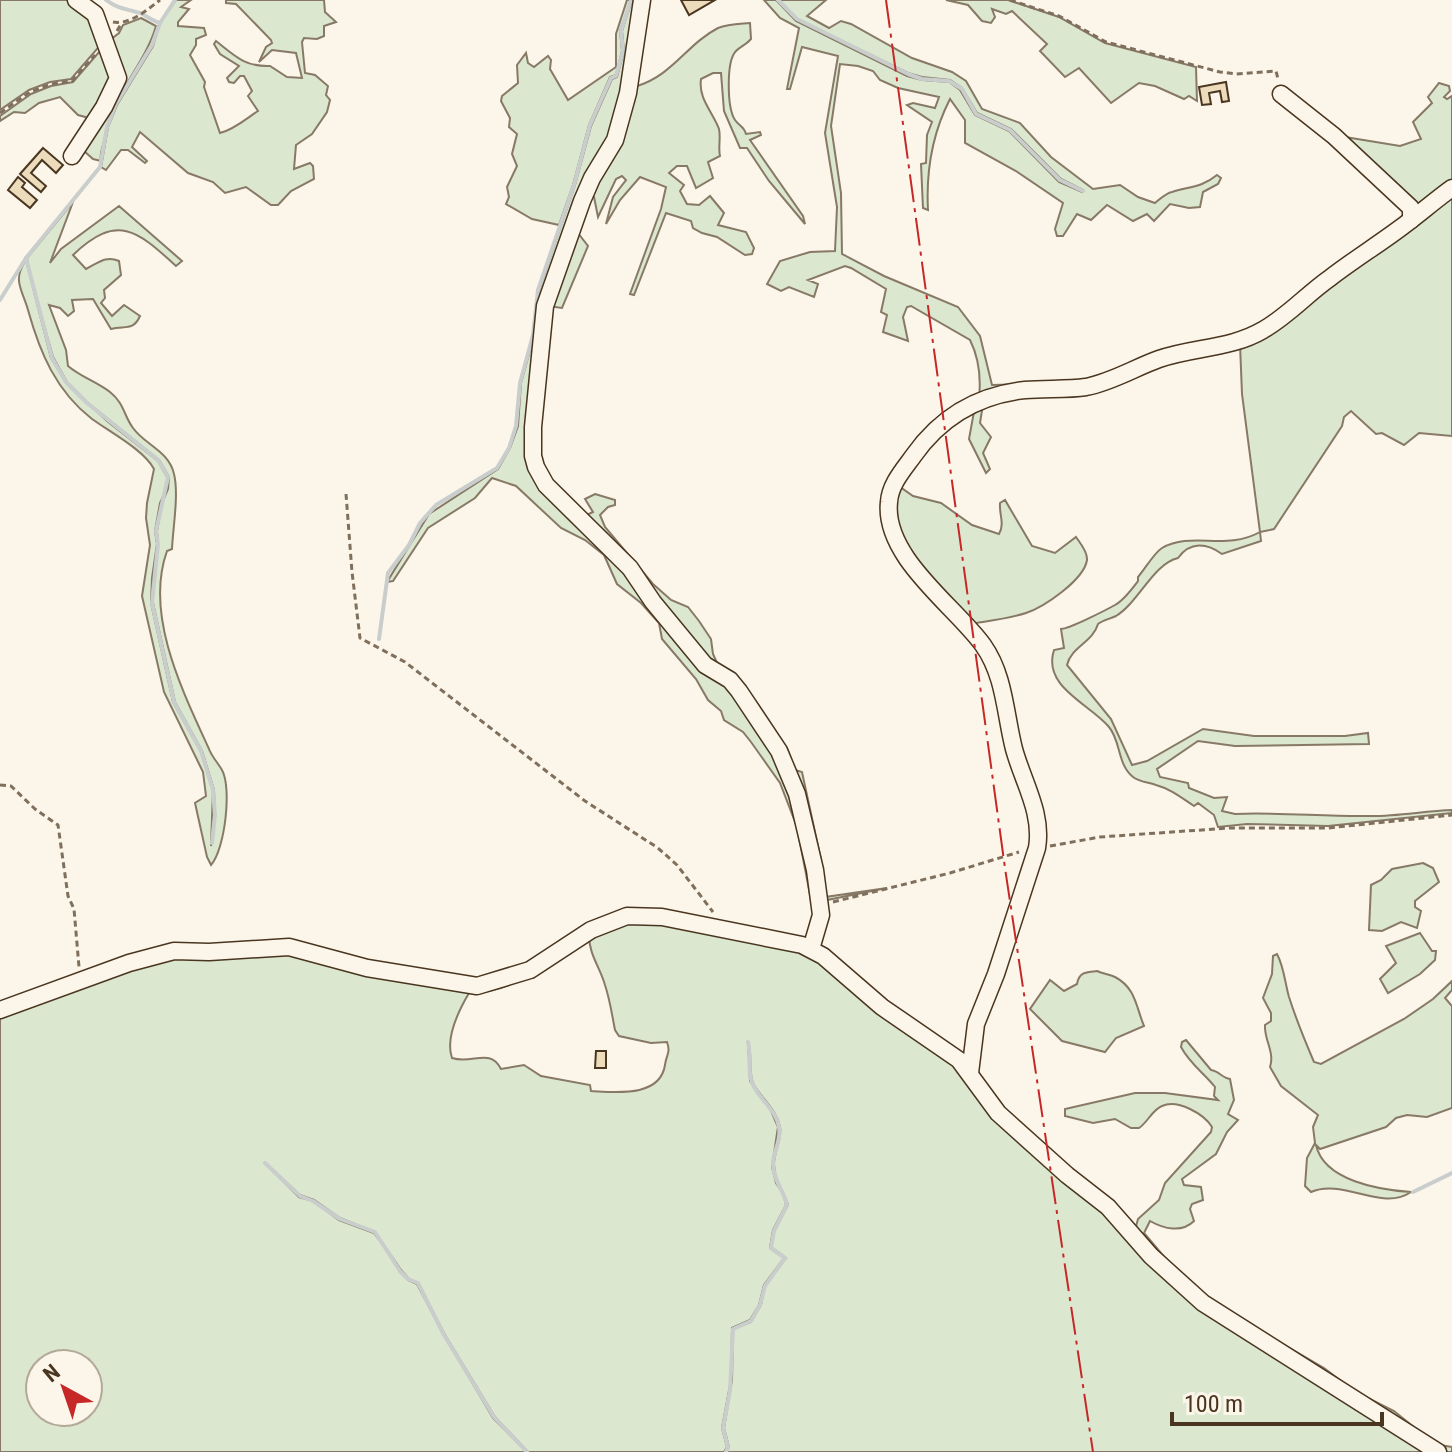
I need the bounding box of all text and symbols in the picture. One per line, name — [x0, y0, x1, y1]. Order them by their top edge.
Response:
north arrow — [24, 1348, 104, 1428]
text: N — [38, 1359, 65, 1387]
scale bar — [1172, 1376, 1382, 1426]
text: 100 m — [1184, 1390, 1243, 1418]

